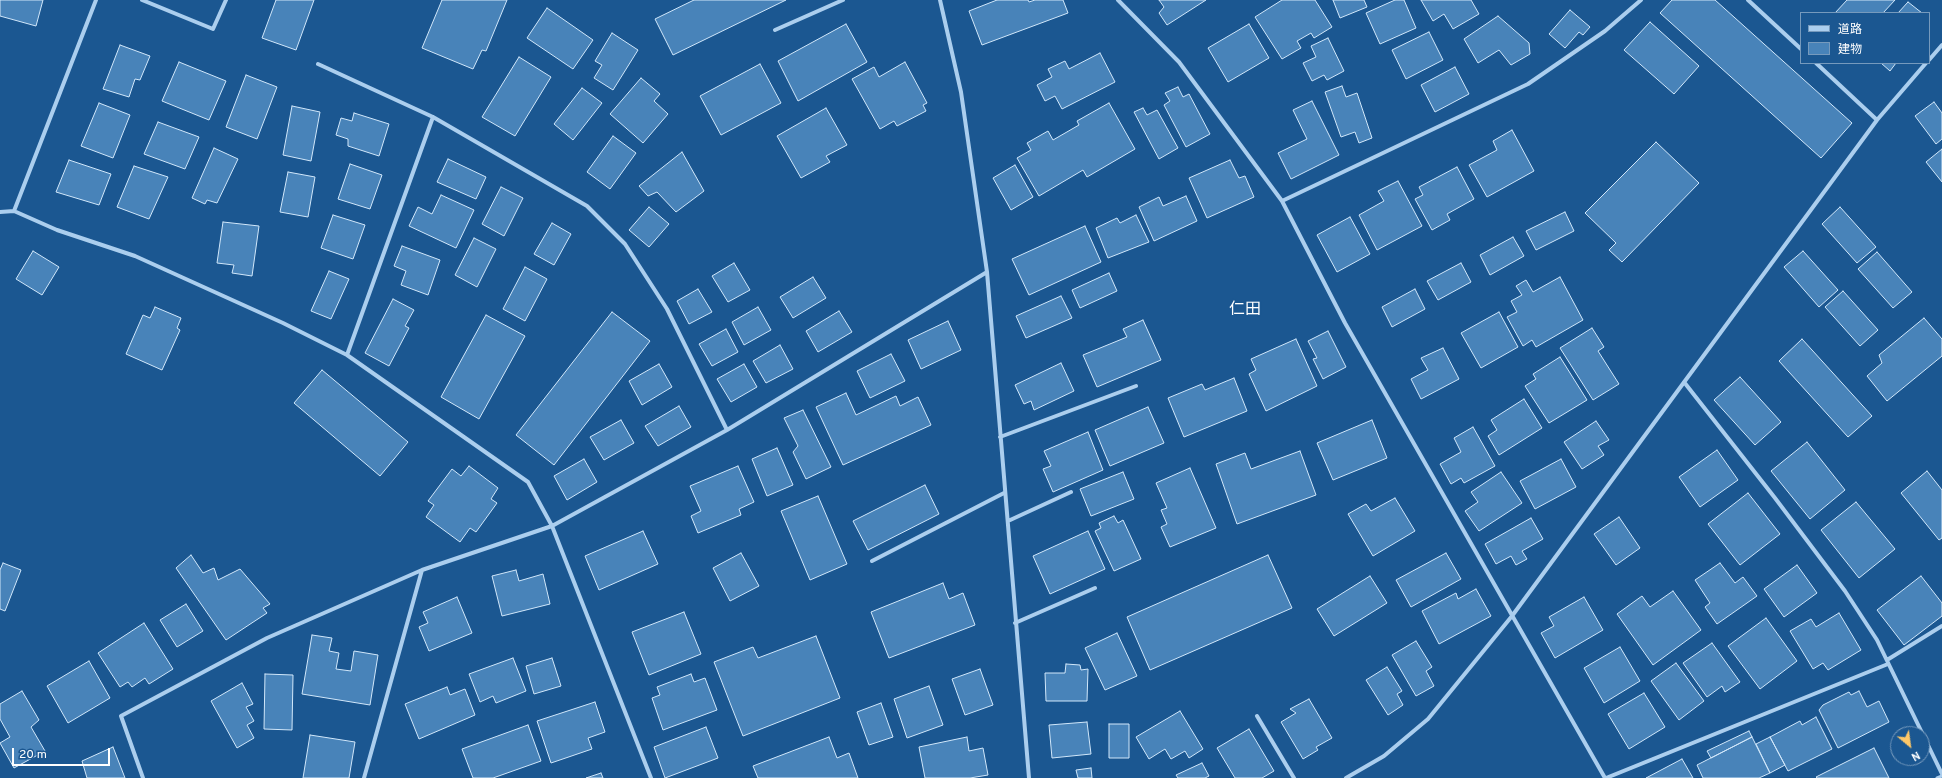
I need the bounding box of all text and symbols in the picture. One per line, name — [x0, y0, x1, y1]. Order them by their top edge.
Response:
legend — [1800, 12, 1930, 64]
text: 道路 — [1838, 22, 1862, 38]
text: 建物 — [1838, 42, 1862, 58]
district label: 仁田 — [1229, 301, 1261, 321]
north arrow — [1890, 726, 1930, 766]
scale bar — [14, 740, 112, 766]
text: 20 m — [19, 747, 47, 763]
text: N — [1908, 748, 1922, 764]

